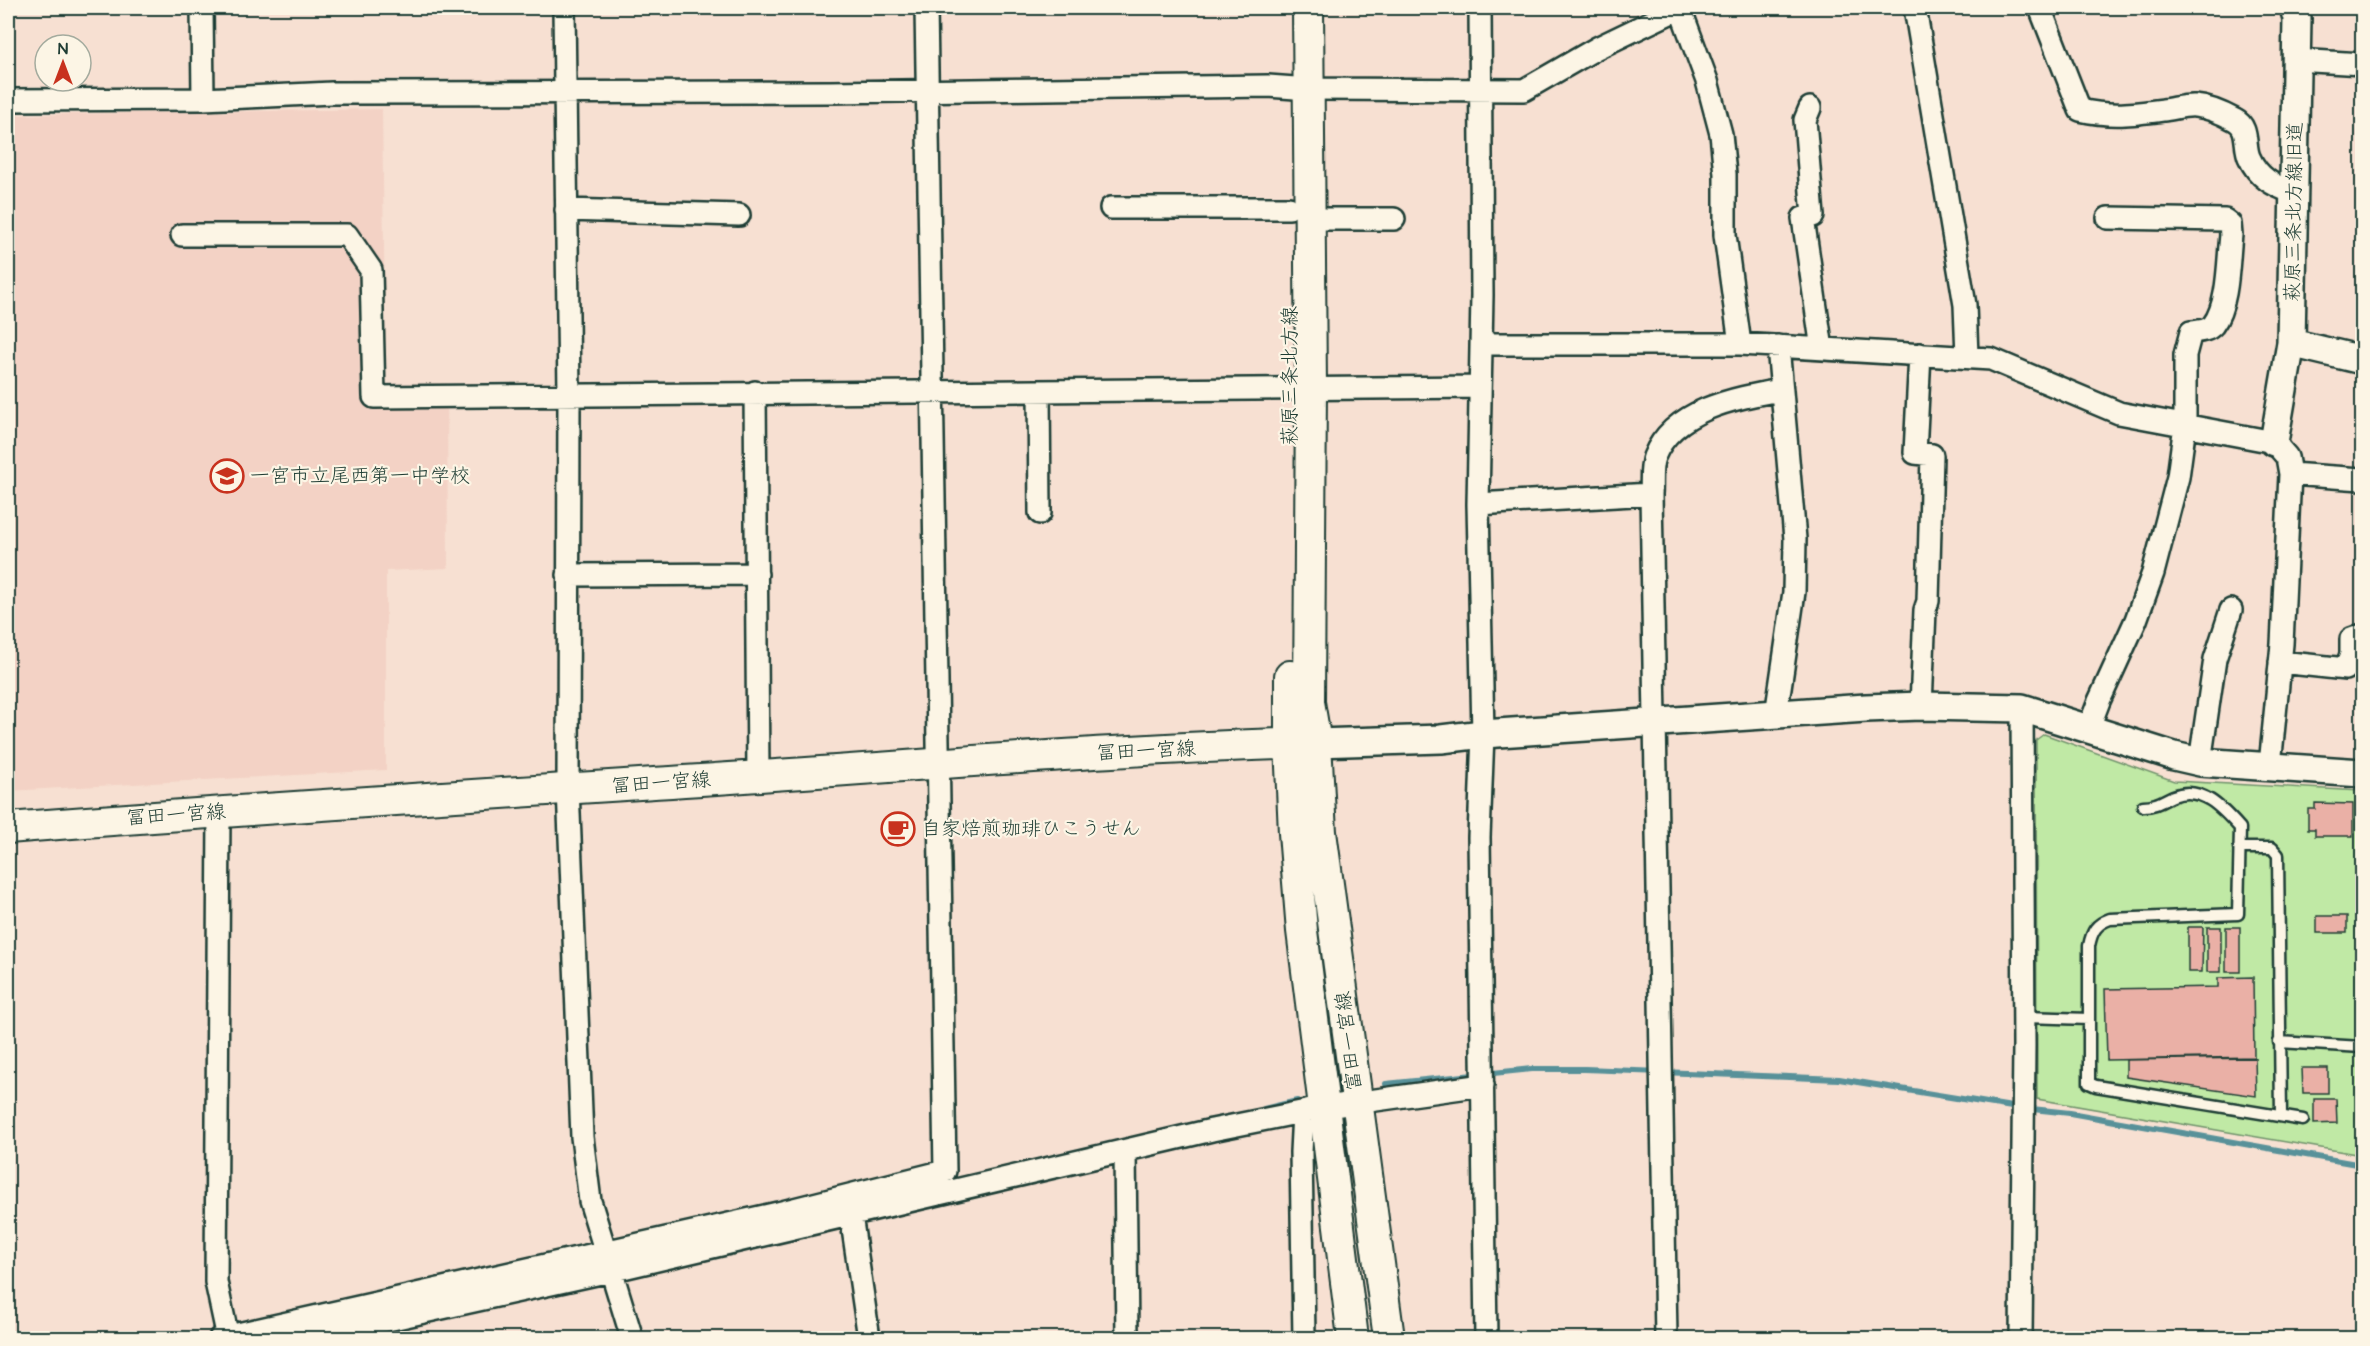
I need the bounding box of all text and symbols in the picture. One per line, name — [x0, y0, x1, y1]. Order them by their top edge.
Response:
north arrow — [33, 33, 93, 93]
text: N — [58, 38, 68, 60]
street label: 萩原三条北方線旧道 — [2278, 122, 2310, 302]
street label: 萩原三条北方線 — [1276, 306, 1304, 446]
school or university icon: 一宮市立尾西第一中学校 — [209, 458, 245, 494]
place label: 一宮市立尾西第一中学校 — [250, 462, 470, 490]
street label: 冨田一宮線 — [1095, 734, 1197, 768]
street label: 冨田一宮線 — [610, 766, 712, 800]
street label: 冨田一宮線 — [125, 798, 227, 832]
cafe icon: 自家焙煎珈琲ひこうせん — [880, 811, 916, 847]
place label: 自家焙煎珈琲ひこうせん — [921, 815, 1141, 843]
street label: 富田一宮線 — [1329, 990, 1369, 1092]

